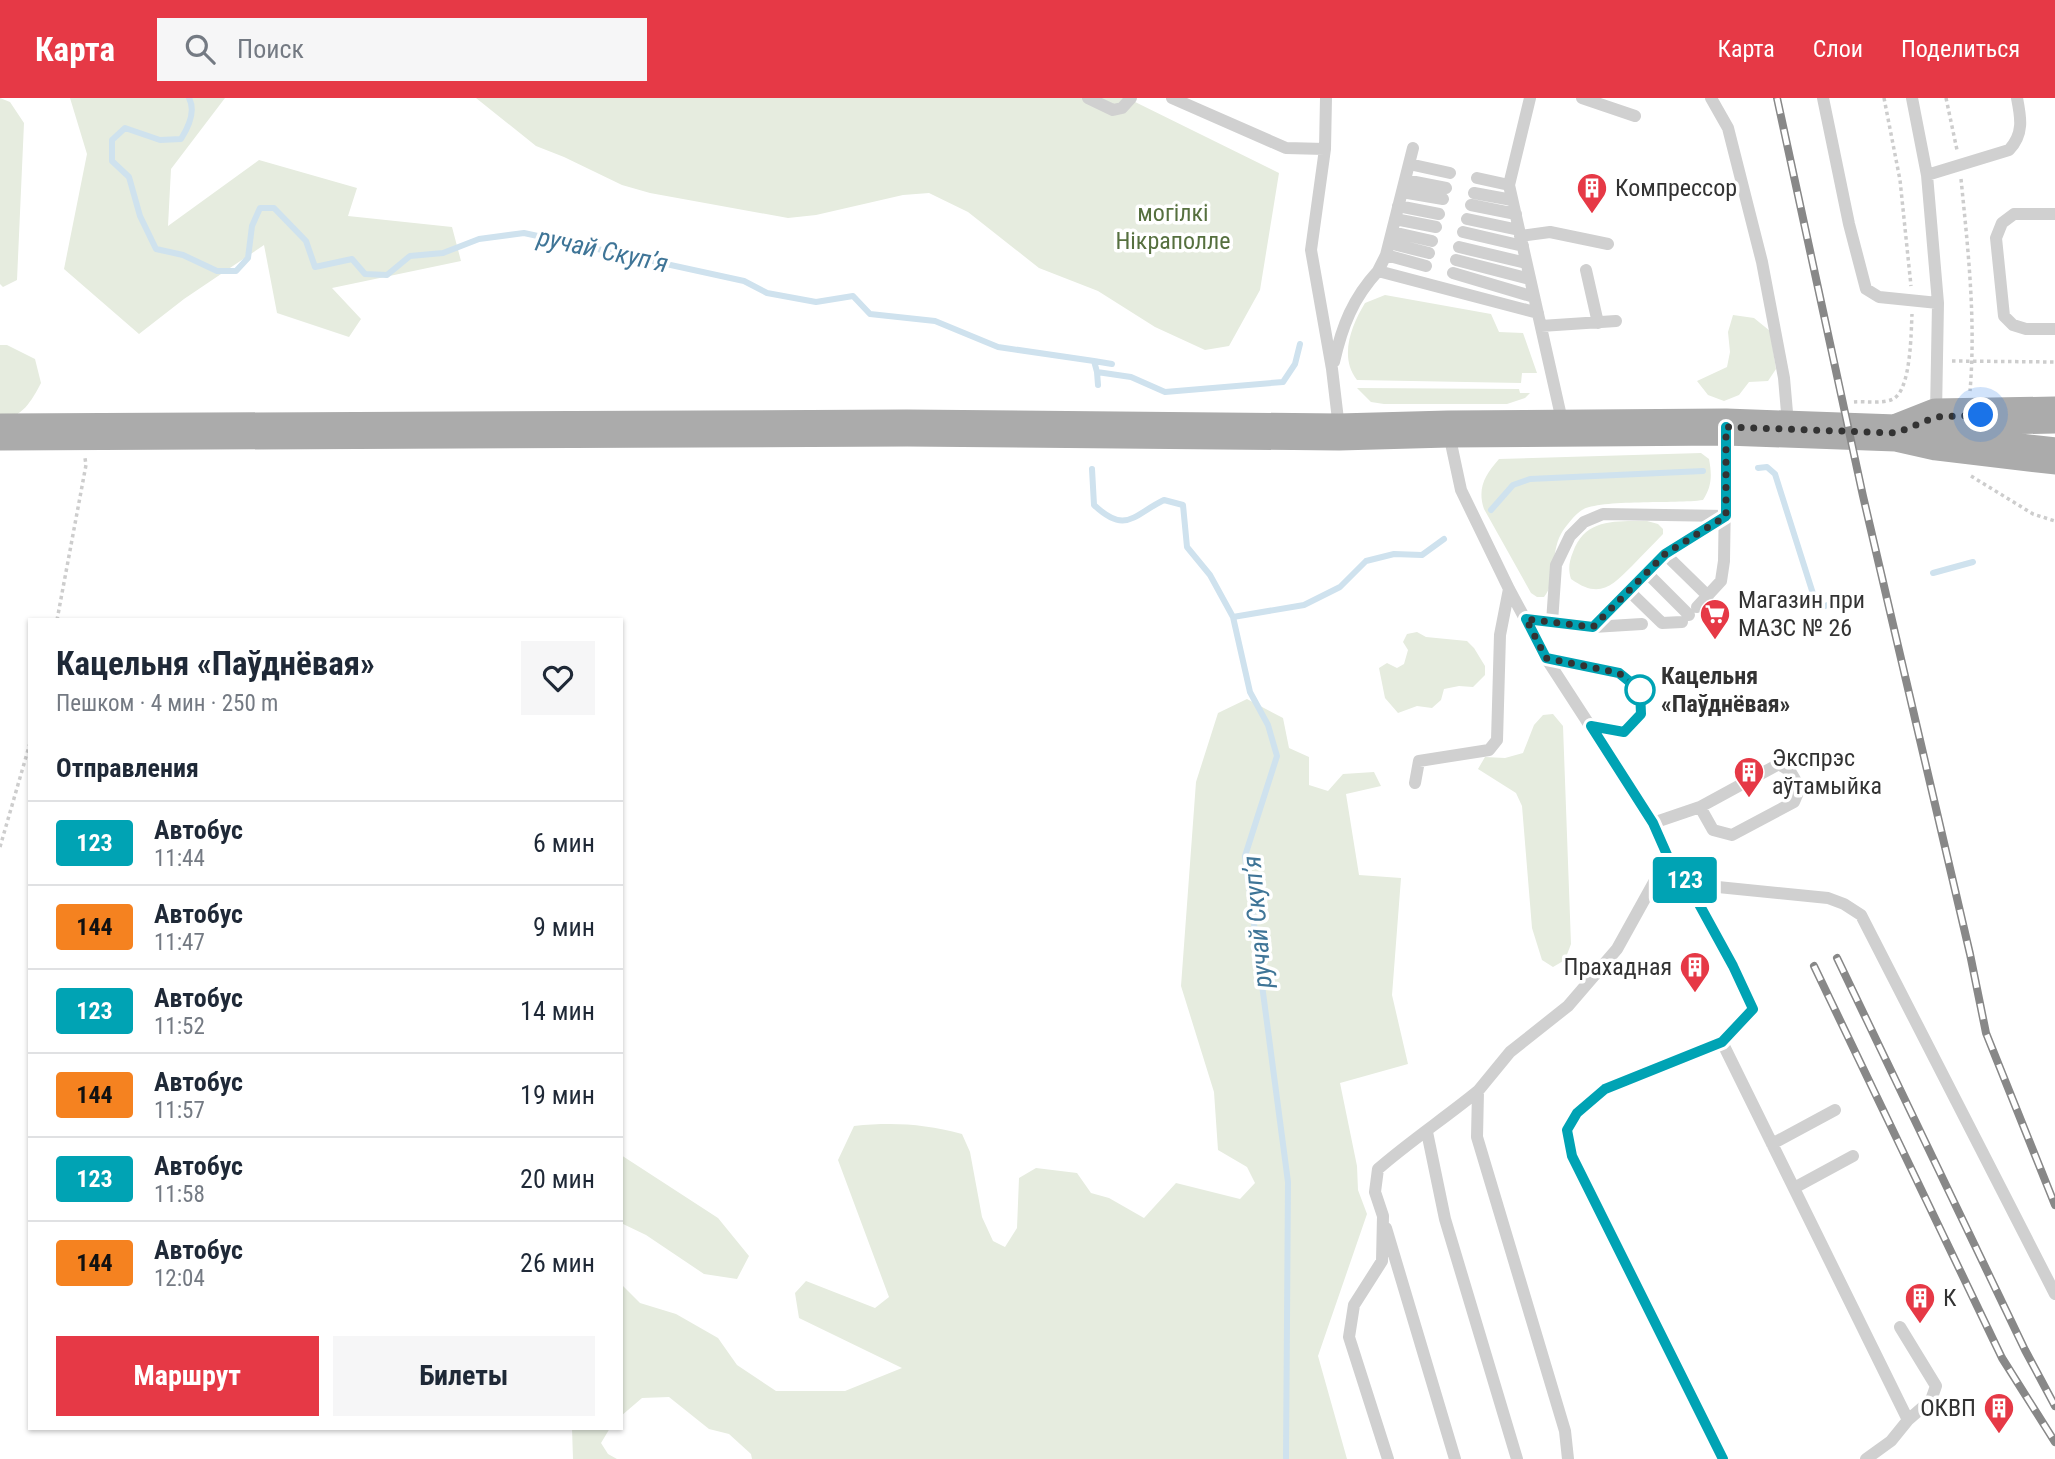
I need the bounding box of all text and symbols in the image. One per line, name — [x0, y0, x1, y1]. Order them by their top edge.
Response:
search box — [157, 18, 647, 81]
text: Карта — [35, 30, 115, 69]
icon: search — [181, 30, 219, 68]
text: Поиск — [237, 34, 304, 64]
text: Карта — [1717, 35, 1775, 63]
text: Слои — [1813, 35, 1863, 63]
text: Поделиться — [1901, 35, 2020, 63]
building icon: Компрессор — [1575, 171, 1609, 215]
place label: Компрессор — [1615, 174, 1737, 202]
park label: могілкі Нікраполле — [1115, 199, 1231, 255]
water label: ручай Скупʼя — [534, 221, 671, 278]
your location — [1963, 397, 1998, 432]
place label: Магазин при МАЗС № 26 — [1738, 586, 1865, 642]
supermarket icon: Магазин при МАЗС № 26 — [1698, 597, 1732, 641]
button: heart — [521, 641, 595, 715]
text: Кацельня «Паўднёвая» — [56, 644, 375, 683]
place label: Кацельня «Паўднёвая» — [1661, 662, 1790, 718]
marker: Кацельня «Паўднёвая» — [1625, 675, 1655, 705]
text: Пешком · 4 мин · 250 m — [56, 690, 278, 717]
place label: Экспрэс аўтамыйка — [1772, 744, 1882, 800]
text: Отправления — [56, 753, 199, 783]
building icon: Экспрэс аўтамыйка — [1732, 755, 1766, 799]
text: Автобус — [154, 815, 243, 845]
text: 6 мин — [533, 828, 595, 858]
text: 123 — [76, 829, 113, 857]
text: 11:44 — [154, 845, 205, 872]
water label: ручай Скупʼя — [1236, 855, 1278, 990]
line badge: 123 — [1645, 857, 1725, 903]
text: 123 — [1667, 866, 1703, 894]
text: Автобус — [154, 899, 243, 929]
text: 9 мин — [533, 912, 595, 942]
text: 144 — [76, 913, 113, 941]
text: 11:47 — [154, 929, 205, 956]
building icon: Прахадная — [1678, 950, 1712, 994]
place label: Прахадная — [1564, 953, 1672, 981]
text: Автобус — [154, 983, 243, 1013]
text: 14 мин — [520, 996, 595, 1026]
text: 123 — [76, 997, 113, 1025]
text: 11:52 — [154, 1013, 205, 1040]
text: Автобус — [154, 1067, 243, 1097]
text: 19 мин — [520, 1080, 595, 1110]
text: 144 — [76, 1081, 113, 1109]
text: 11:57 — [154, 1097, 205, 1124]
text: Автобус — [154, 1151, 243, 1181]
text: 20 мин — [520, 1164, 595, 1194]
text: 123 — [76, 1165, 113, 1193]
text: 11:58 — [154, 1181, 205, 1208]
text: Автобус — [154, 1235, 243, 1265]
text: 26 мин — [520, 1248, 595, 1278]
text: 144 — [76, 1249, 113, 1277]
text: 12:04 — [154, 1265, 205, 1292]
building icon: К — [1903, 1281, 1937, 1325]
place label: К — [1943, 1284, 1957, 1312]
button: Маршрут — [56, 1336, 319, 1416]
button: Билеты — [333, 1336, 595, 1416]
building icon: ОКВП — [1982, 1391, 2016, 1435]
place label: ОКВП — [1920, 1394, 1976, 1422]

